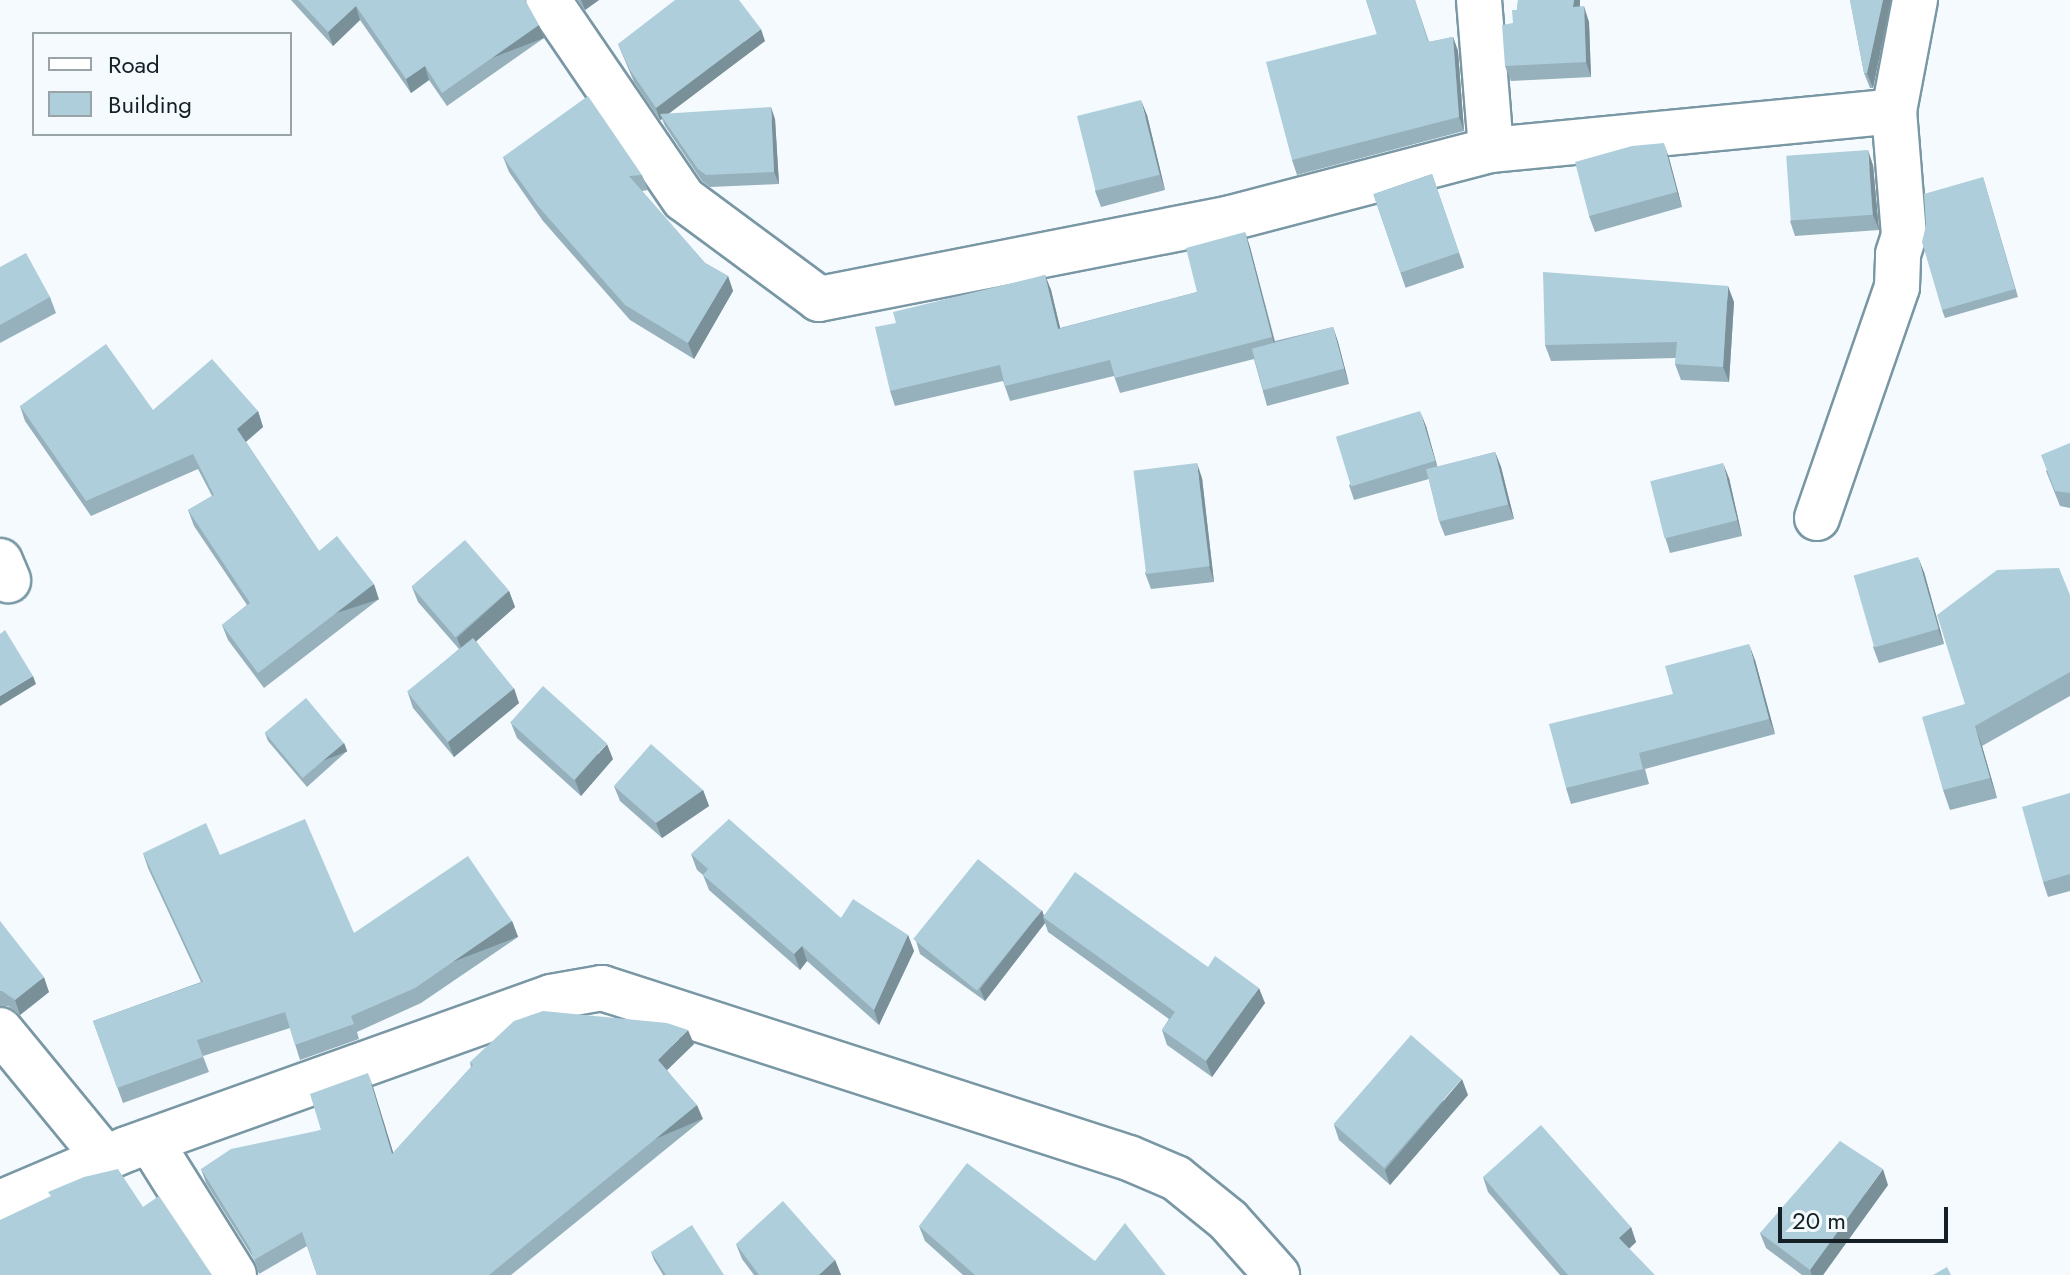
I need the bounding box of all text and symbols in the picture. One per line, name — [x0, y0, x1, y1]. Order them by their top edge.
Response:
legend — [32, 32, 292, 136]
text: Road — [108, 47, 160, 82]
text: Building — [108, 87, 192, 122]
scale bar — [1782, 1191, 1952, 1241]
text: 20 m — [1792, 1203, 1846, 1238]

